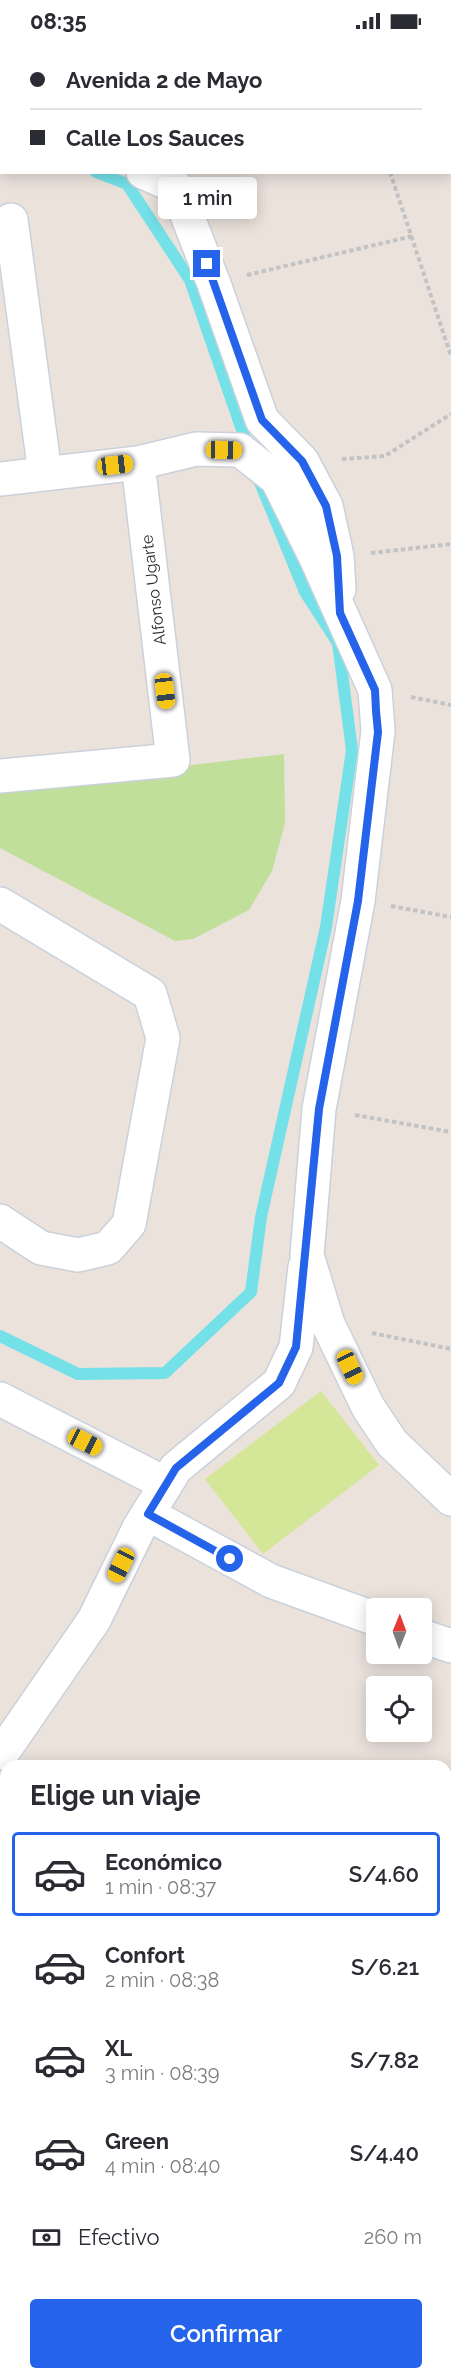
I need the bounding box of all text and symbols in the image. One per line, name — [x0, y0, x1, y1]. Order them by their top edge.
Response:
text: 08:35 — [30, 8, 87, 34]
text: Avenida 2 de Mayo — [66, 67, 262, 93]
text: Calle Los Sauces — [66, 125, 244, 151]
callout: 1 min — [158, 177, 256, 219]
text: 1 min — [183, 186, 232, 210]
route end — [193, 250, 220, 277]
car — [206, 441, 242, 459]
car — [96, 454, 134, 476]
street label: Alfonso Ugarte — [137, 534, 170, 646]
car — [154, 672, 176, 710]
car — [334, 1347, 366, 1387]
car — [65, 1426, 105, 1458]
car — [105, 1545, 137, 1585]
route start — [216, 1545, 243, 1572]
north arrow — [366, 1598, 432, 1664]
map controls — [366, 1598, 432, 1742]
button: locate — [366, 1676, 432, 1742]
text: Elige un viaje — [30, 1780, 201, 1811]
icon: car — [33, 1847, 87, 1901]
text: Económico — [105, 1849, 222, 1875]
text: S/4.60 — [349, 1861, 419, 1887]
text: 1 min · 08:37 — [105, 1875, 216, 1899]
icon: car — [33, 1940, 87, 1994]
text: Confort — [105, 1942, 185, 1968]
text: S/6.21 — [351, 1954, 419, 1980]
text: 2 min · 08:38 — [105, 1968, 219, 1992]
icon: car — [33, 2033, 87, 2087]
text: XL — [105, 2035, 132, 2061]
text: S/7.82 — [350, 2047, 419, 2073]
text: 3 min · 08:39 — [105, 2061, 219, 2085]
icon: car — [33, 2126, 87, 2180]
text: Green — [105, 2128, 169, 2154]
text: S/4.40 — [350, 2140, 419, 2166]
text: 4 min · 08:40 — [105, 2154, 220, 2178]
icon: cash — [30, 2221, 63, 2254]
text: Efectivo — [78, 2224, 160, 2250]
text: 260 m — [364, 2225, 422, 2249]
button: Confirmar — [30, 2299, 422, 2368]

